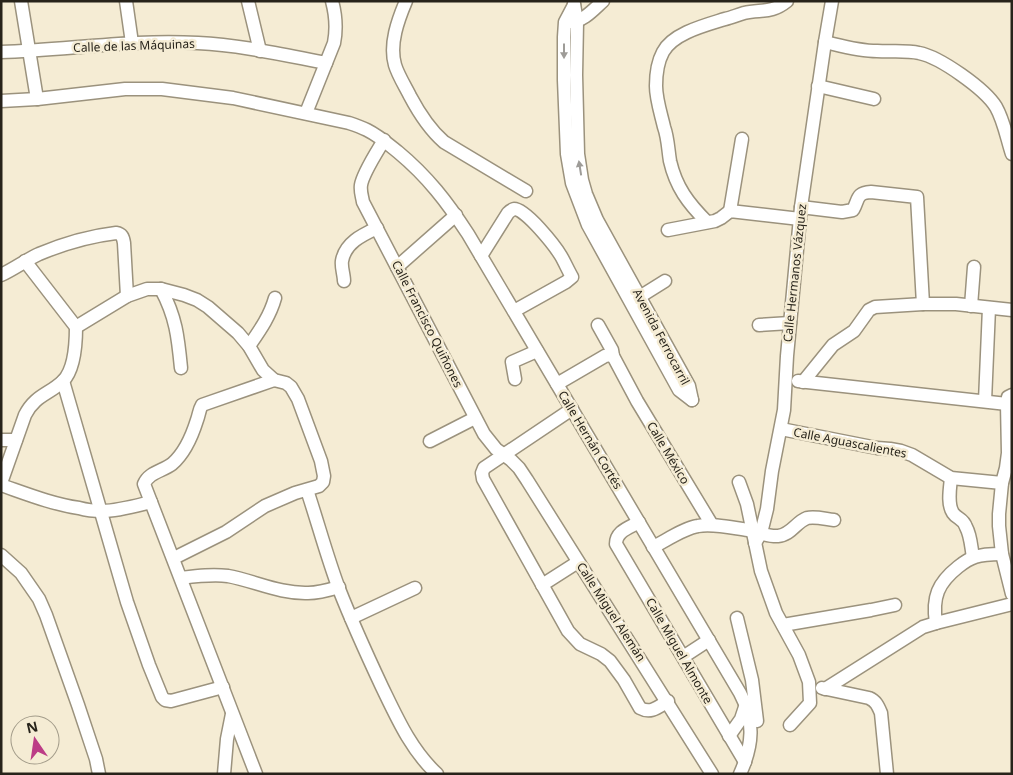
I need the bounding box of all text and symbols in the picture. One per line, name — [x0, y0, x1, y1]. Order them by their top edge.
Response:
street label: Calle de las Máquinas — [73, 35, 195, 56]
one-way arrow — [560, 44, 568, 60]
one-way arrow — [576, 160, 584, 176]
street label: Calle Hermanos Vázquez — [779, 203, 810, 343]
street label: Calle Francisco Quiñones — [388, 257, 467, 391]
street label: Avenida Ferrocarril — [629, 286, 694, 388]
street label: Calle Hernán Cortés — [554, 387, 627, 492]
street label: Calle México — [643, 418, 694, 487]
street label: Calle Aguascalientes — [792, 423, 908, 462]
street label: Calle Miguel Alemán — [573, 559, 650, 665]
street label: Calle Miguel Almonte — [642, 595, 717, 707]
north arrow — [10, 715, 60, 765]
text: N — [24, 716, 40, 737]

